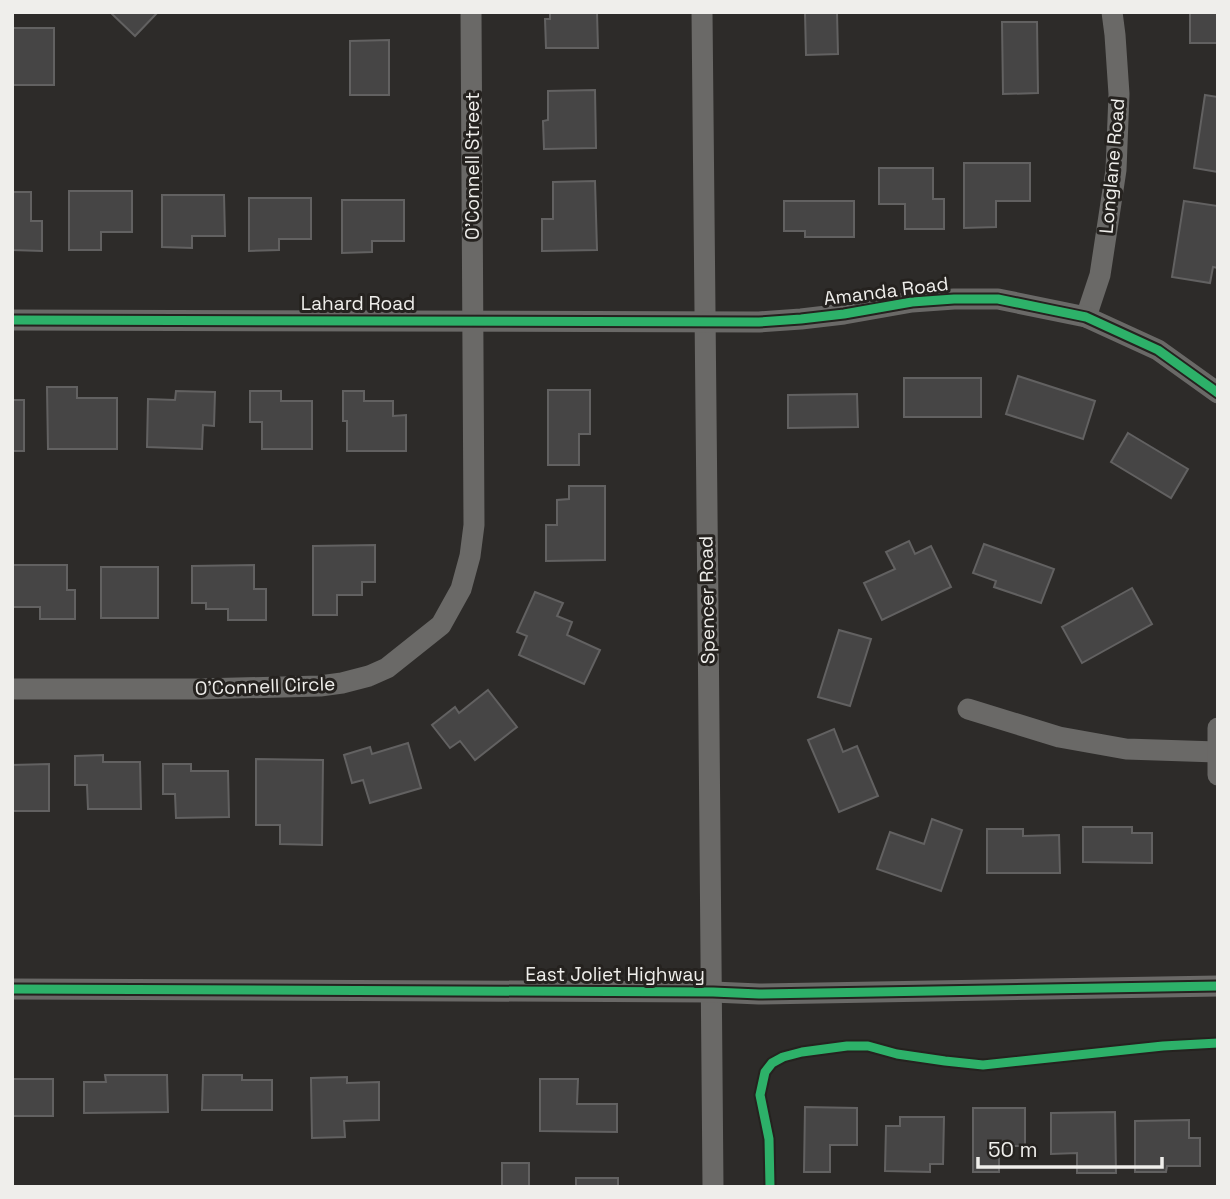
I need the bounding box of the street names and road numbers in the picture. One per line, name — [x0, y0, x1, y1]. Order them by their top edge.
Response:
street label: O'Connell Street — [460, 92, 485, 240]
street label: Longlane Road — [1094, 97, 1130, 235]
street label: Amanda Road — [822, 271, 950, 311]
street label: Lahard Road — [301, 291, 415, 316]
street label: Spencer Road — [693, 536, 721, 664]
street label: O'Connell Circle — [194, 671, 336, 701]
street label: East Joliet Highway — [525, 962, 705, 987]

